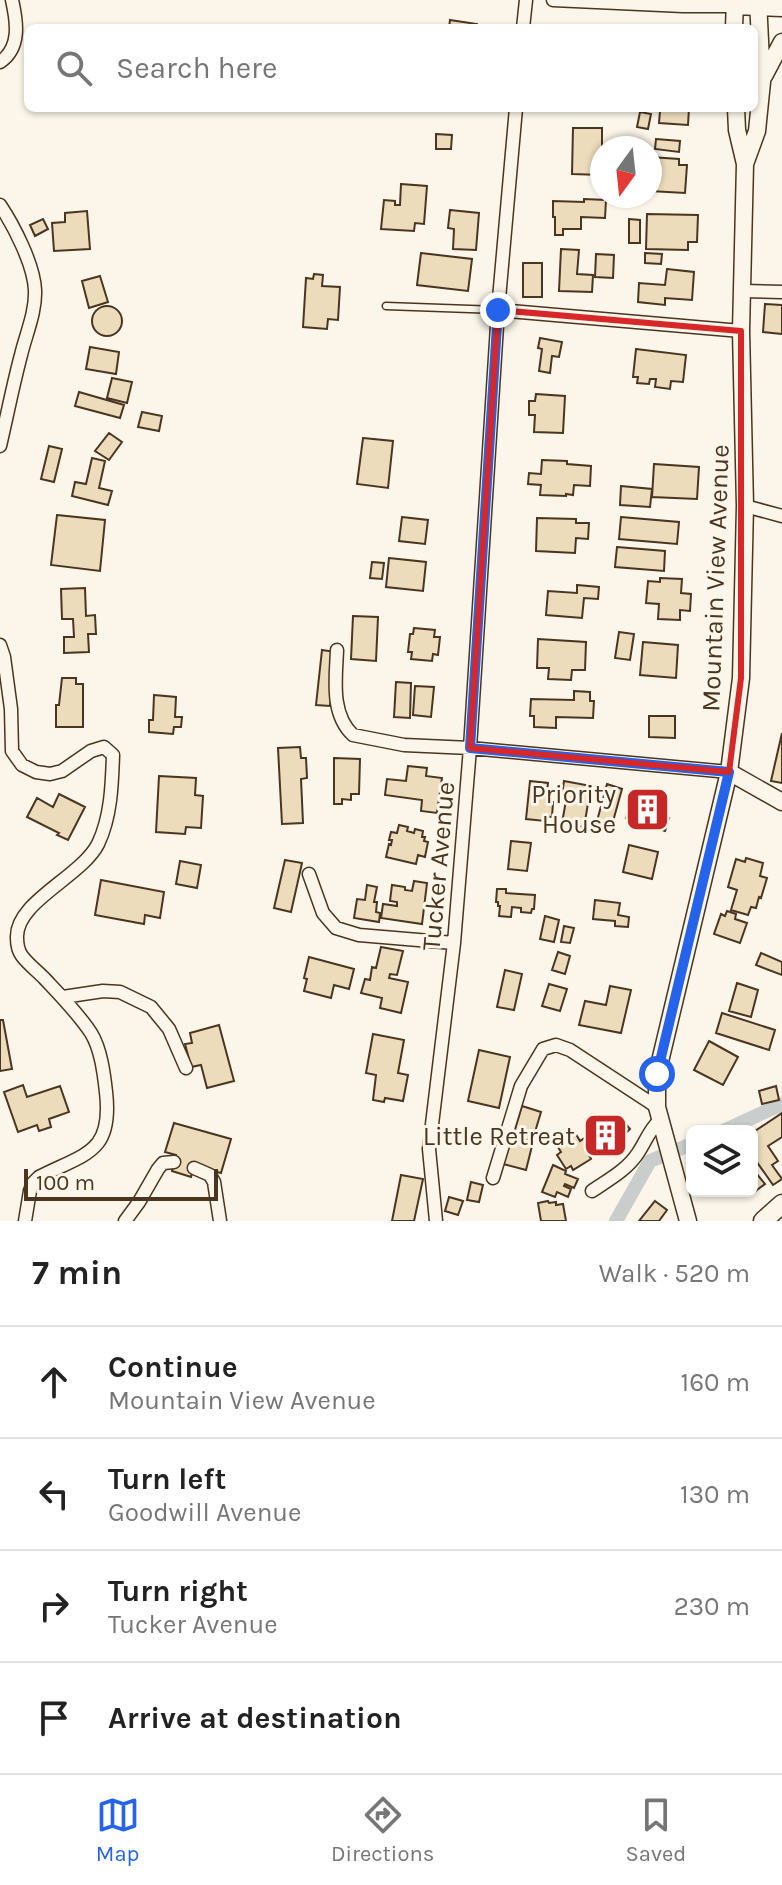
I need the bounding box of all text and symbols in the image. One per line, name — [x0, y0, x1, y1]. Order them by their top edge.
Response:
search box — [24, 24, 758, 112]
icon: search — [52, 46, 96, 90]
text: Search here — [116, 50, 277, 86]
north arrow — [590, 136, 662, 208]
route end — [480, 292, 516, 328]
street label: Mountain View Avenue — [695, 444, 736, 712]
place label: Priority House — [531, 779, 616, 840]
street label: Tucker Avenue — [416, 780, 461, 952]
building icon: Priority House — [623, 785, 671, 833]
route start — [639, 1056, 675, 1092]
building icon: Little Retreat — [582, 1112, 630, 1160]
place label: Little Retreat — [423, 1121, 575, 1152]
map controls — [686, 1125, 758, 1197]
button: layers — [686, 1125, 758, 1197]
scale bar — [24, 1165, 218, 1201]
text: 100 m — [36, 1170, 95, 1196]
text: 7 min — [32, 1253, 122, 1293]
text: Walk · 520 m — [599, 1258, 750, 1289]
text: Continue — [108, 1349, 238, 1385]
icon: ahead — [32, 1360, 76, 1404]
text: 160 m — [681, 1367, 750, 1398]
text: Mountain View Avenue — [108, 1385, 376, 1416]
text: Turn left — [108, 1461, 226, 1497]
icon: left — [32, 1472, 76, 1516]
text: 130 m — [680, 1479, 750, 1510]
text: Goodwill Avenue — [108, 1497, 301, 1528]
text: Turn right — [108, 1573, 248, 1609]
icon: right — [32, 1584, 76, 1628]
text: 230 m — [674, 1591, 750, 1622]
text: Tucker Avenue — [108, 1609, 278, 1640]
icon: arrive — [32, 1696, 76, 1740]
text: Arrive at destination — [108, 1700, 402, 1736]
tab: Map — [96, 1793, 140, 1867]
tab: Directions — [331, 1793, 434, 1867]
tab: Saved — [626, 1793, 686, 1867]

